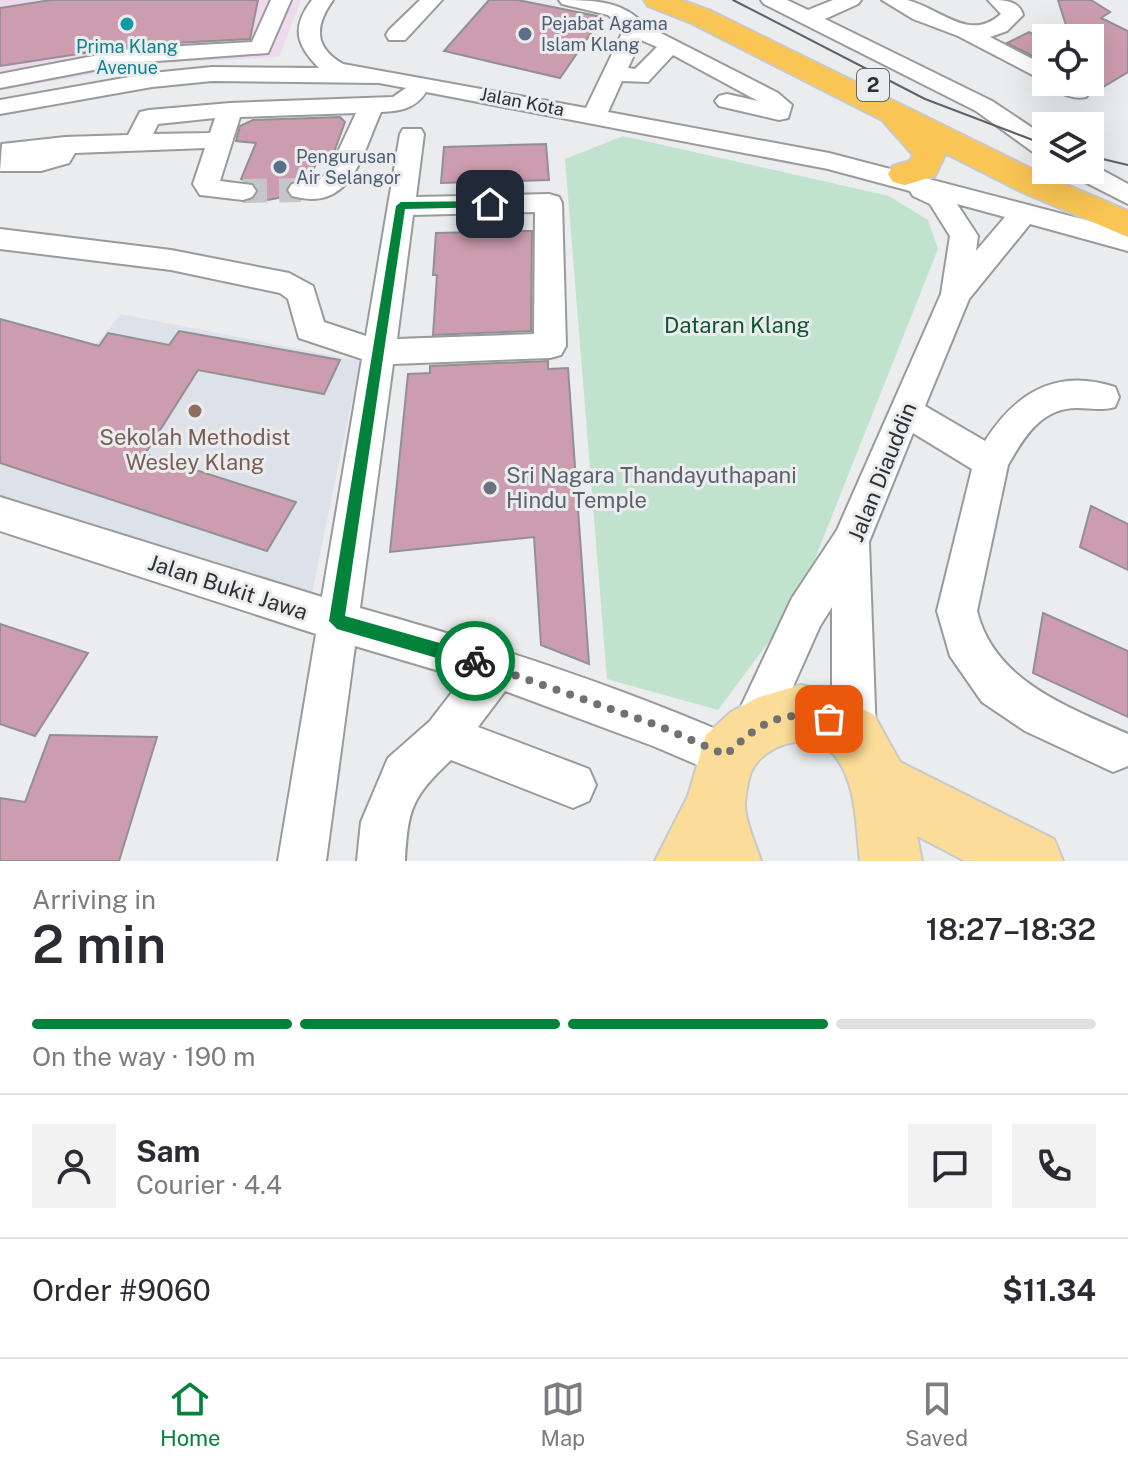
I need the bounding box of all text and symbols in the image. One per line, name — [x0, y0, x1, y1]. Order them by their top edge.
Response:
place label: Pejabat Agama Islam Klang — [541, 13, 668, 55]
marker: Prima Klang Avenue — [118, 15, 136, 33]
map controls — [1032, 24, 1104, 184]
button: locate — [1032, 24, 1104, 96]
marker: Pejabat Agama Islam Klang — [516, 25, 534, 43]
place label: Prima Klang Avenue — [76, 36, 178, 78]
road number: 2 — [857, 69, 889, 101]
street label: Jalan Kota — [478, 83, 566, 120]
button: layers — [1032, 112, 1104, 184]
place label: Pengurusan Air Selangor — [296, 146, 401, 188]
marker: Pengurusan Air Selangor — [271, 158, 289, 176]
pin — [456, 170, 524, 238]
icon: home — [468, 182, 512, 226]
park label: Dataran Klang — [664, 312, 810, 338]
street label: Jalan Diauddin — [842, 399, 922, 545]
marker: Sekolah Methodist Wesley Klang — [186, 402, 204, 420]
place label: Sekolah Methodist Wesley Klang — [99, 424, 291, 475]
place label: Sri Nagara Thandayuthapani Hindu Temple — [506, 462, 797, 513]
marker: Sri Nagara Thandayuthapani Hindu Temple — [481, 479, 499, 497]
street label: Jalan Bukit Jawa — [145, 549, 311, 625]
courier — [435, 621, 515, 701]
icon: bike — [453, 639, 497, 683]
pin — [795, 685, 863, 753]
icon: bag — [807, 697, 851, 741]
text: Arriving in — [32, 884, 156, 915]
text: 18:27–18:32 — [926, 911, 1096, 947]
text: 2 min — [32, 914, 166, 975]
text: On the way · 190 m — [32, 1041, 256, 1072]
button: person — [32, 1124, 116, 1208]
button: chat — [908, 1124, 992, 1208]
button: phone — [1012, 1124, 1096, 1208]
text: Sam — [136, 1133, 200, 1169]
text: Courier · 4.4 — [136, 1169, 282, 1200]
text: Order #9060 — [32, 1272, 211, 1308]
text: $11.34 — [1002, 1272, 1096, 1308]
tab: Home — [160, 1377, 221, 1451]
tab: Map — [541, 1377, 585, 1451]
tab: Saved — [905, 1377, 968, 1451]

